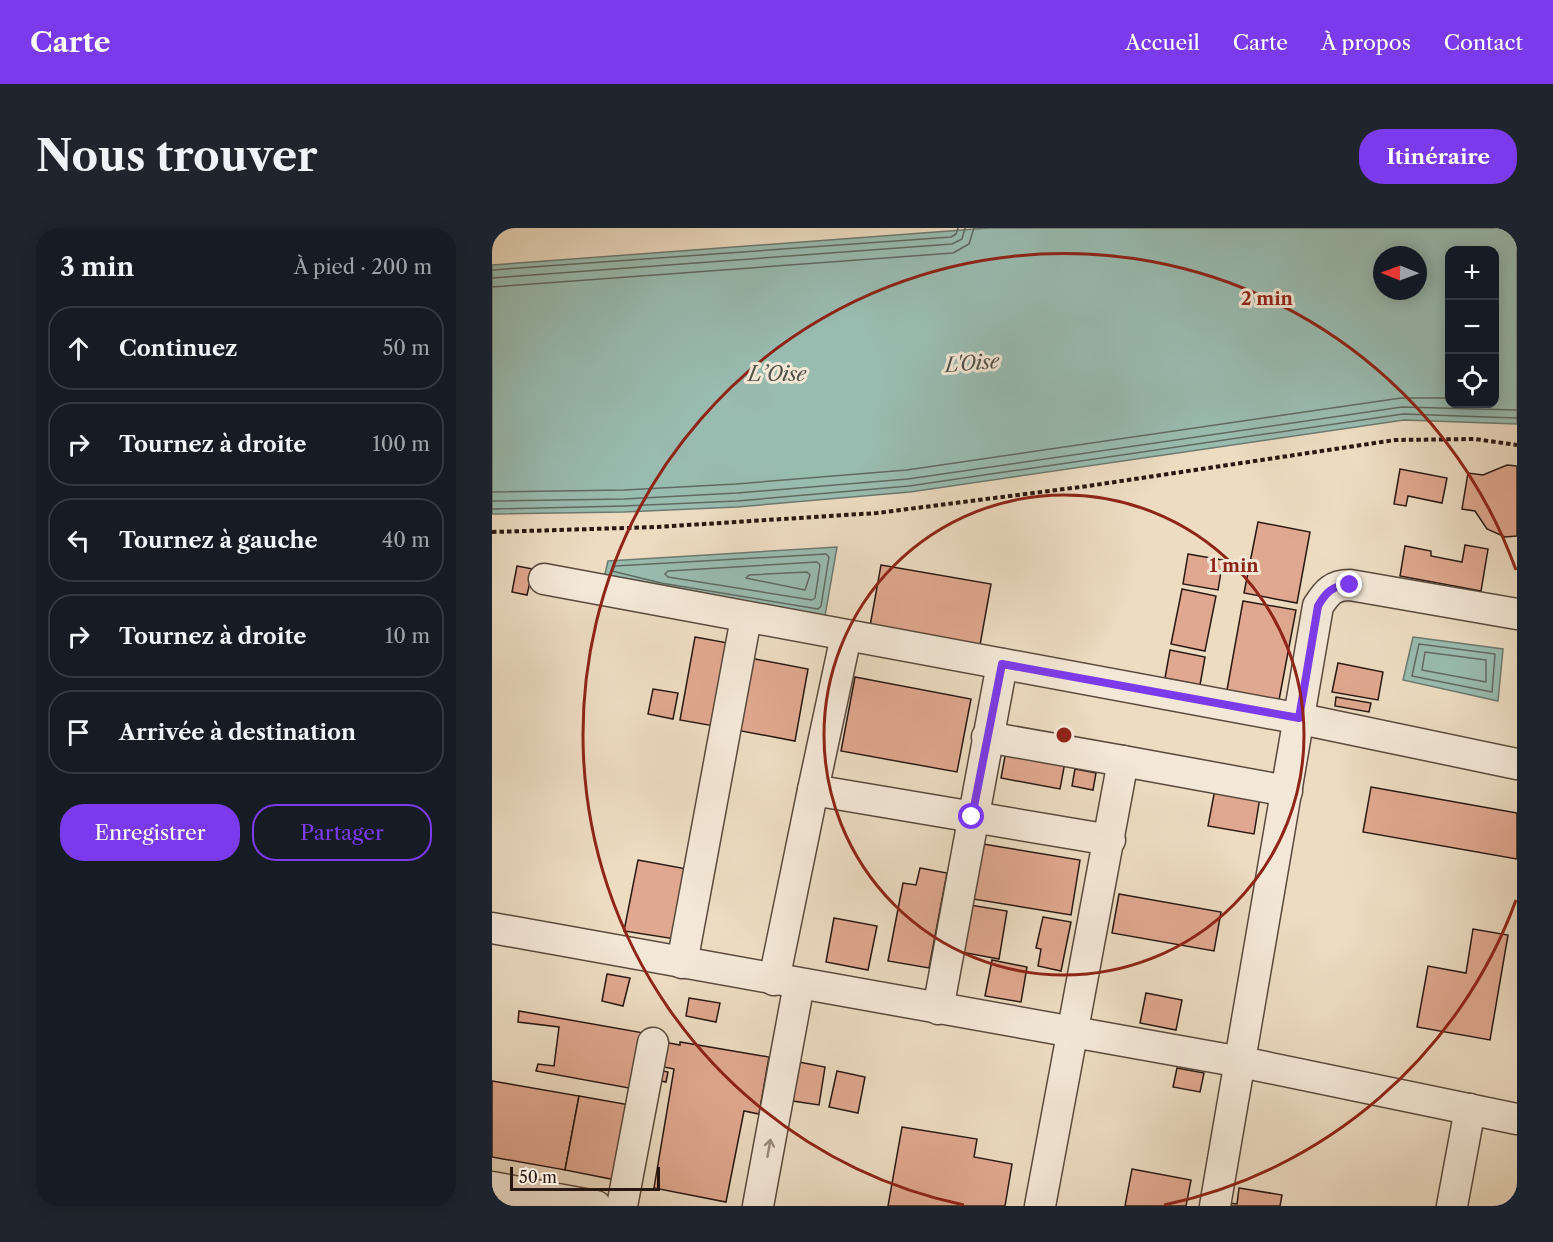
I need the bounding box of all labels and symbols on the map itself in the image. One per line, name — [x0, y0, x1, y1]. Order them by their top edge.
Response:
north arrow — [1373, 246, 1427, 300]
text: 2 min — [1241, 288, 1294, 310]
water label: L'Oise — [942, 349, 1002, 378]
water label: L’Oise — [746, 362, 807, 386]
text: 1 min — [1209, 555, 1259, 577]
route end — [1336, 571, 1362, 597]
centre of rings — [1054, 725, 1074, 745]
route start — [958, 803, 984, 829]
one-way arrow — [764, 1139, 775, 1159]
scale bar — [510, 1164, 660, 1192]

